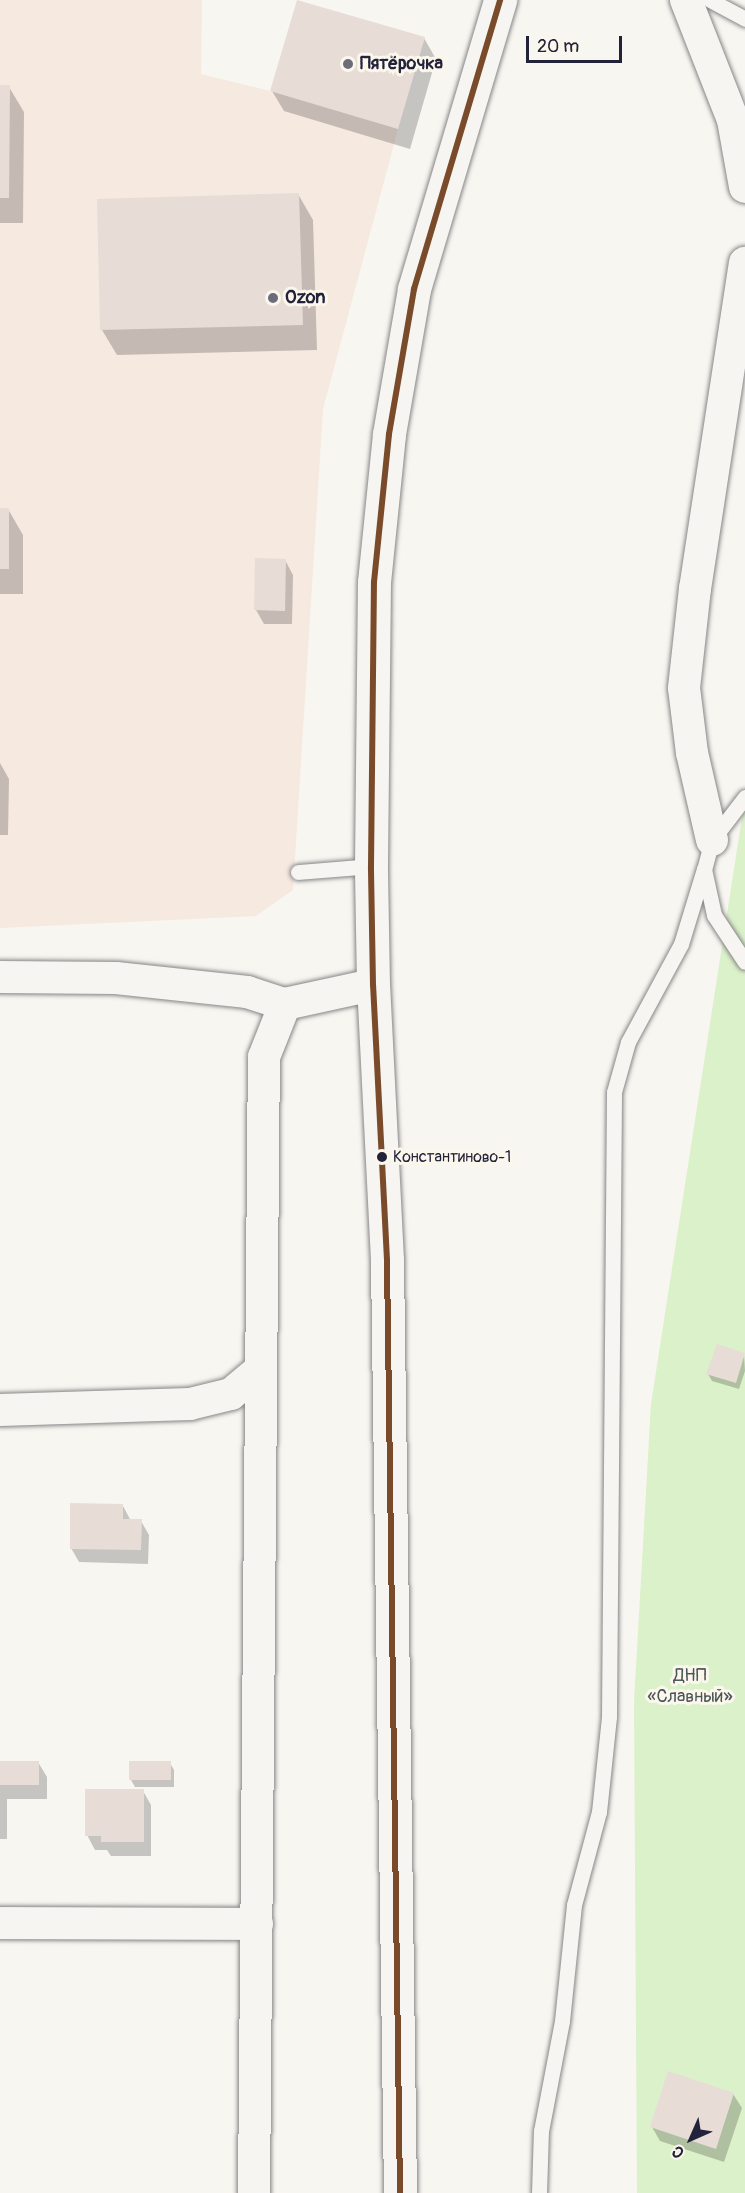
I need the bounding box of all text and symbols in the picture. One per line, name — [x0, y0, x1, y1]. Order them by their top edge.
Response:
scale bar — [529, 24, 625, 62]
text: 20 m — [537, 35, 579, 58]
place label: Пятёрочка — [360, 53, 443, 75]
marker: Пятёрочка — [341, 57, 355, 71]
place label: Ozon — [285, 287, 325, 309]
marker: Ozon — [266, 291, 280, 305]
place label: Константиново-1 — [393, 1147, 511, 1167]
marker: Константиново-1 — [376, 1151, 388, 1163]
park label: ДНП «Славный» — [647, 1666, 733, 1708]
north arrow — [661, 2109, 721, 2169]
text: С — [668, 2141, 689, 2162]

